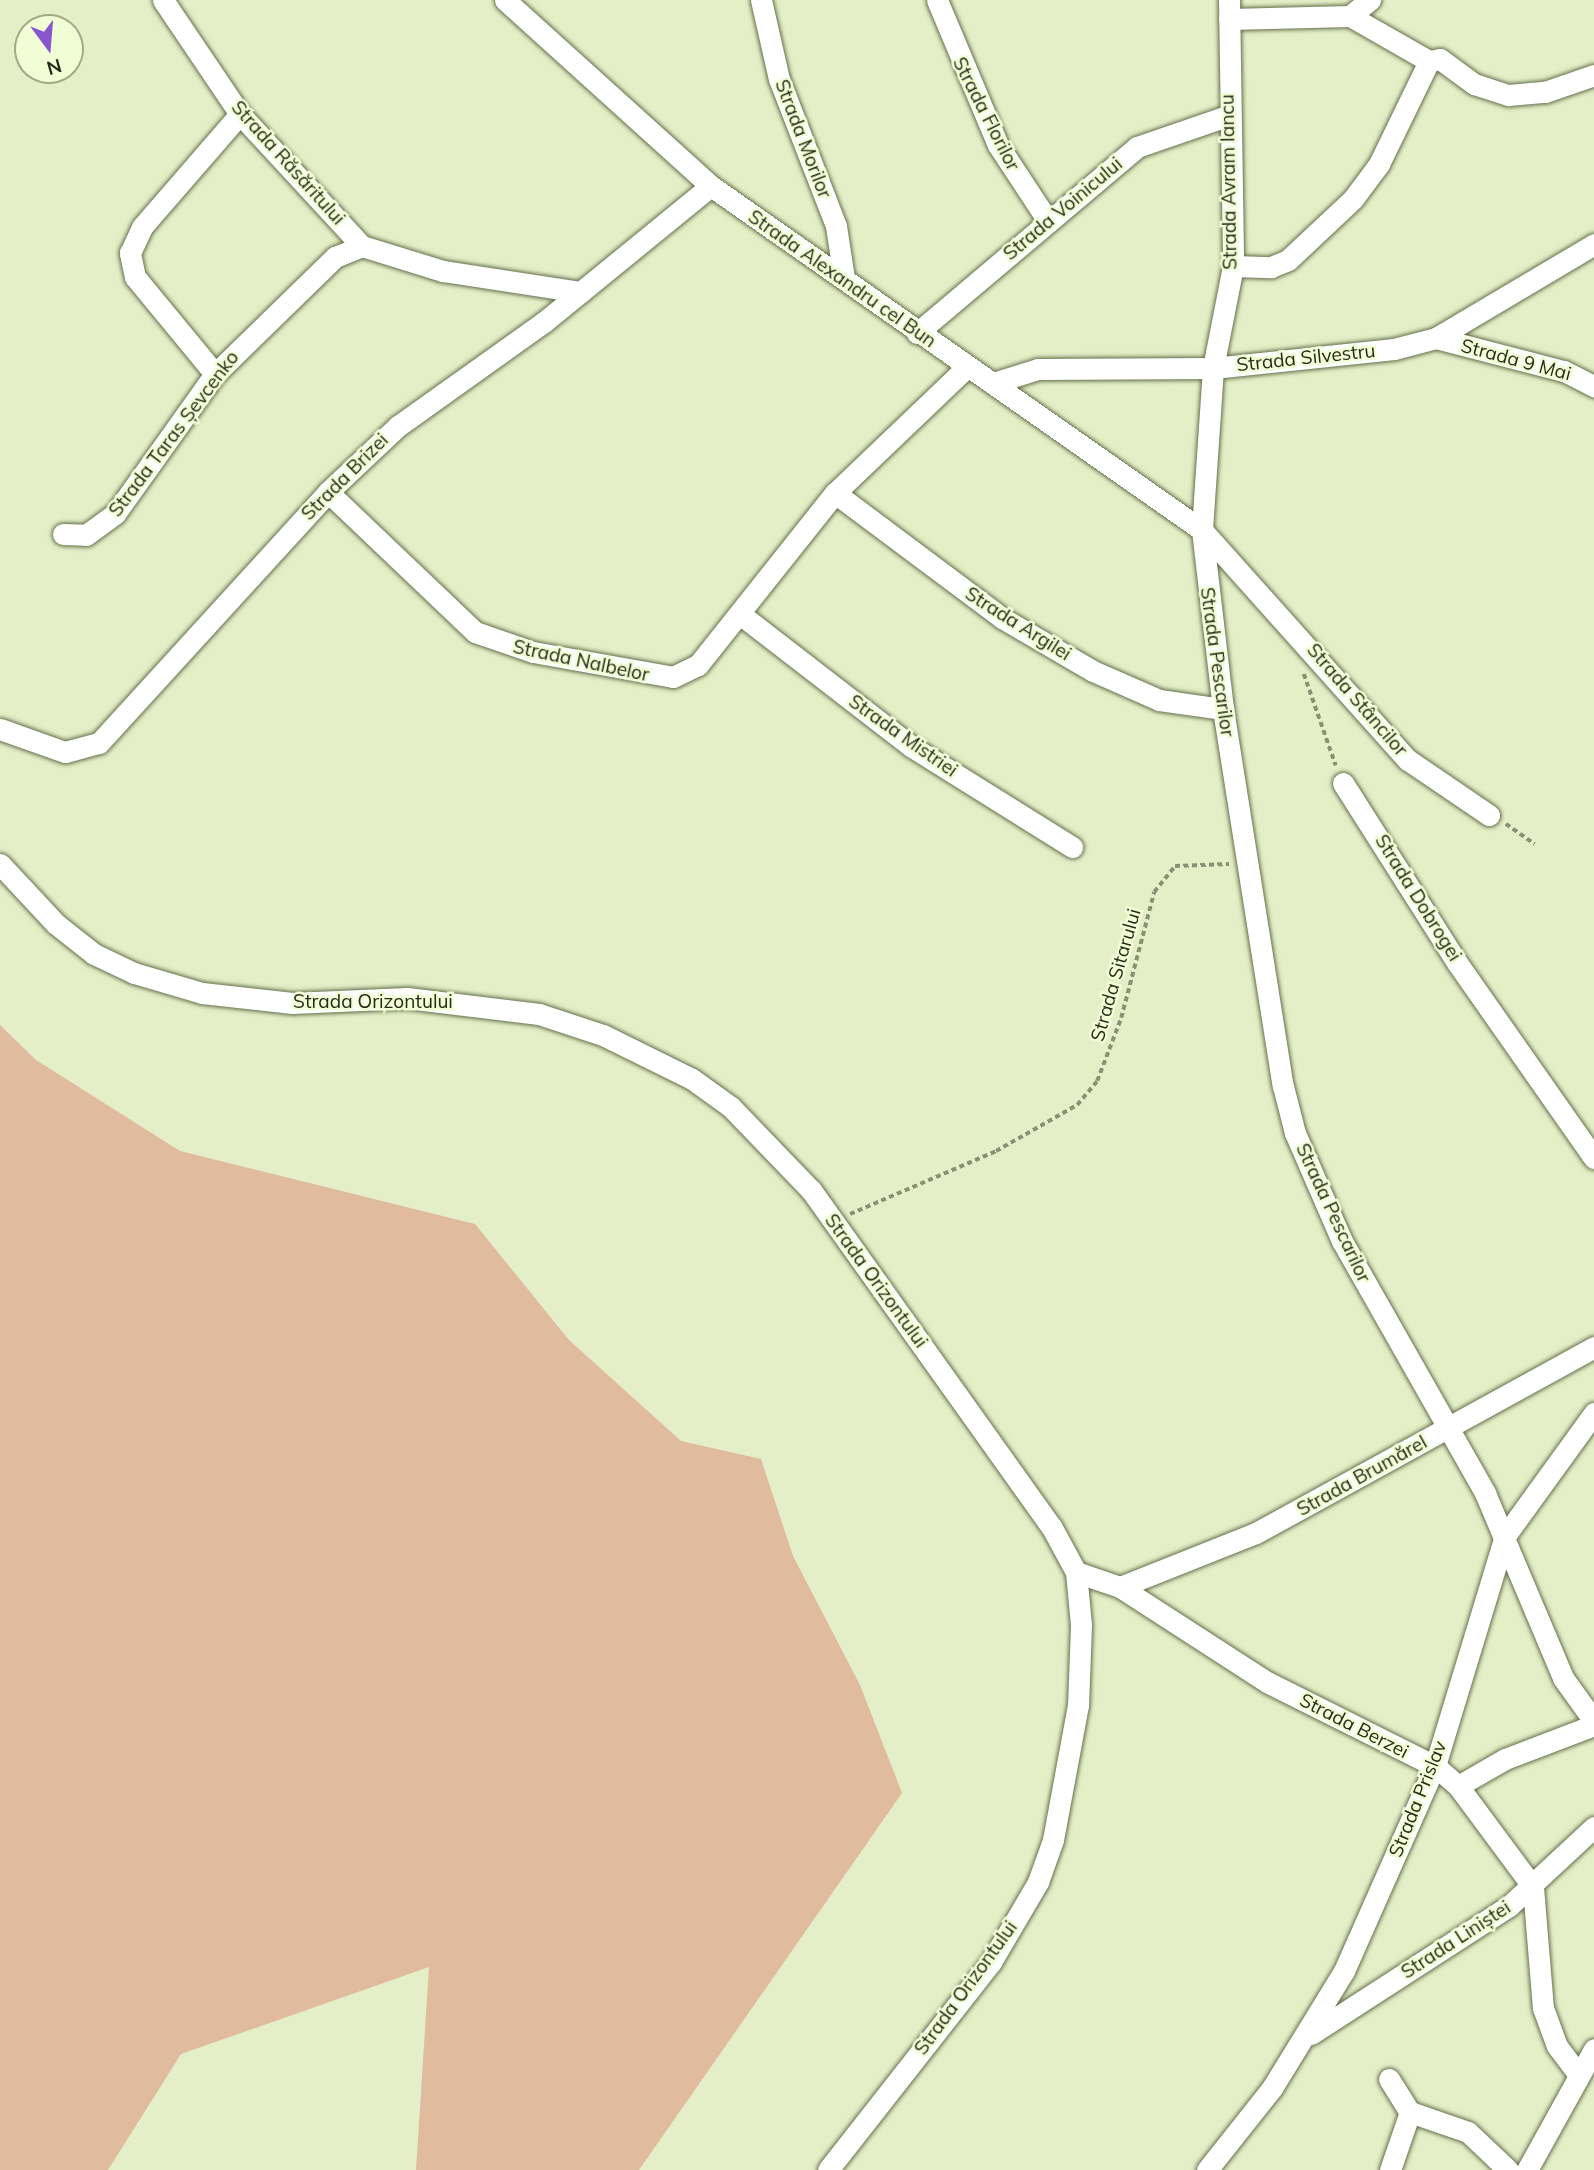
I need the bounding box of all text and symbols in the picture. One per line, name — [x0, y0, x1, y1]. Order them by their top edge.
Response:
north arrow — [14, 14, 84, 84]
text: N — [44, 54, 64, 81]
street label: Strada Florilor — [948, 54, 1024, 174]
street label: Strada Morilor — [770, 76, 836, 202]
street label: Strada Avram Iancu — [1216, 94, 1242, 270]
street label: Strada Răsăritului — [226, 96, 350, 230]
street label: Strada Voinicului — [999, 153, 1127, 265]
street label: Strada Alexandru cel Bun — [744, 205, 940, 353]
street label: Strada 9 Mai — [1458, 334, 1574, 386]
street label: Strada Silvestru — [1235, 339, 1377, 377]
street label: Strada Taras Șevcenko — [104, 347, 244, 521]
street label: Strada Brizei — [297, 429, 393, 525]
street label: Strada Argilei — [961, 582, 1075, 666]
street label: Strada Pescarilor — [1195, 586, 1239, 738]
street label: Strada Nalbelor — [511, 635, 651, 687]
street label: Strada Stâncilor — [1302, 639, 1412, 761]
street label: Strada Mistriei — [844, 690, 962, 782]
street label: Strada Dobrogei — [1370, 831, 1466, 965]
street label: Strada Sitarului — [1086, 906, 1146, 1044]
street label: Strada Orizontului — [293, 991, 453, 1013]
street label: Strada Pescarilor — [1291, 1140, 1375, 1286]
street label: Strada Orizontului — [820, 1210, 932, 1352]
street label: Strada Brumărel — [1293, 1431, 1431, 1521]
street label: Strada Berzei — [1296, 1689, 1412, 1763]
street label: Strada Prislav — [1384, 1738, 1452, 1860]
street label: Strada Liniștei — [1397, 1896, 1515, 1984]
street label: Strada Orizontului — [910, 1917, 1022, 2059]

